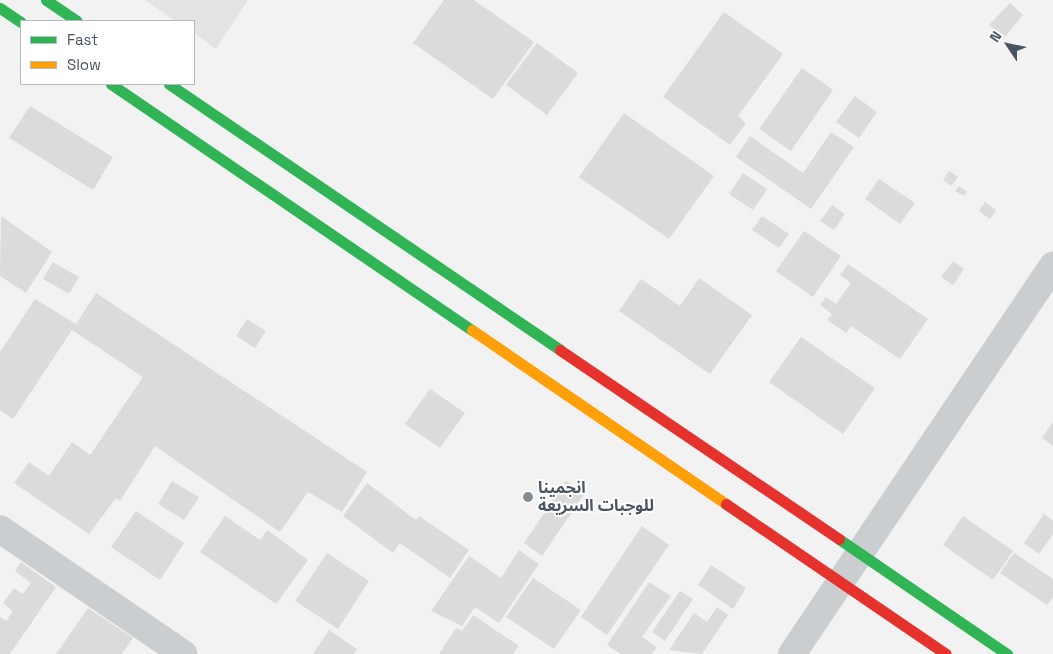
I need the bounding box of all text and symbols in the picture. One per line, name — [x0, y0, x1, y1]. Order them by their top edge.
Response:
legend — [20, 20, 195, 85]
north arrow — [983, 20, 1033, 70]
text: N — [985, 28, 1006, 46]
text: Fast — [67, 30, 98, 49]
text: Slow — [67, 55, 101, 74]
place label: انجمينا للوجبات السريعة — [538, 478, 654, 516]
marker: انجمينا للوجبات السريعة — [522, 491, 534, 503]

